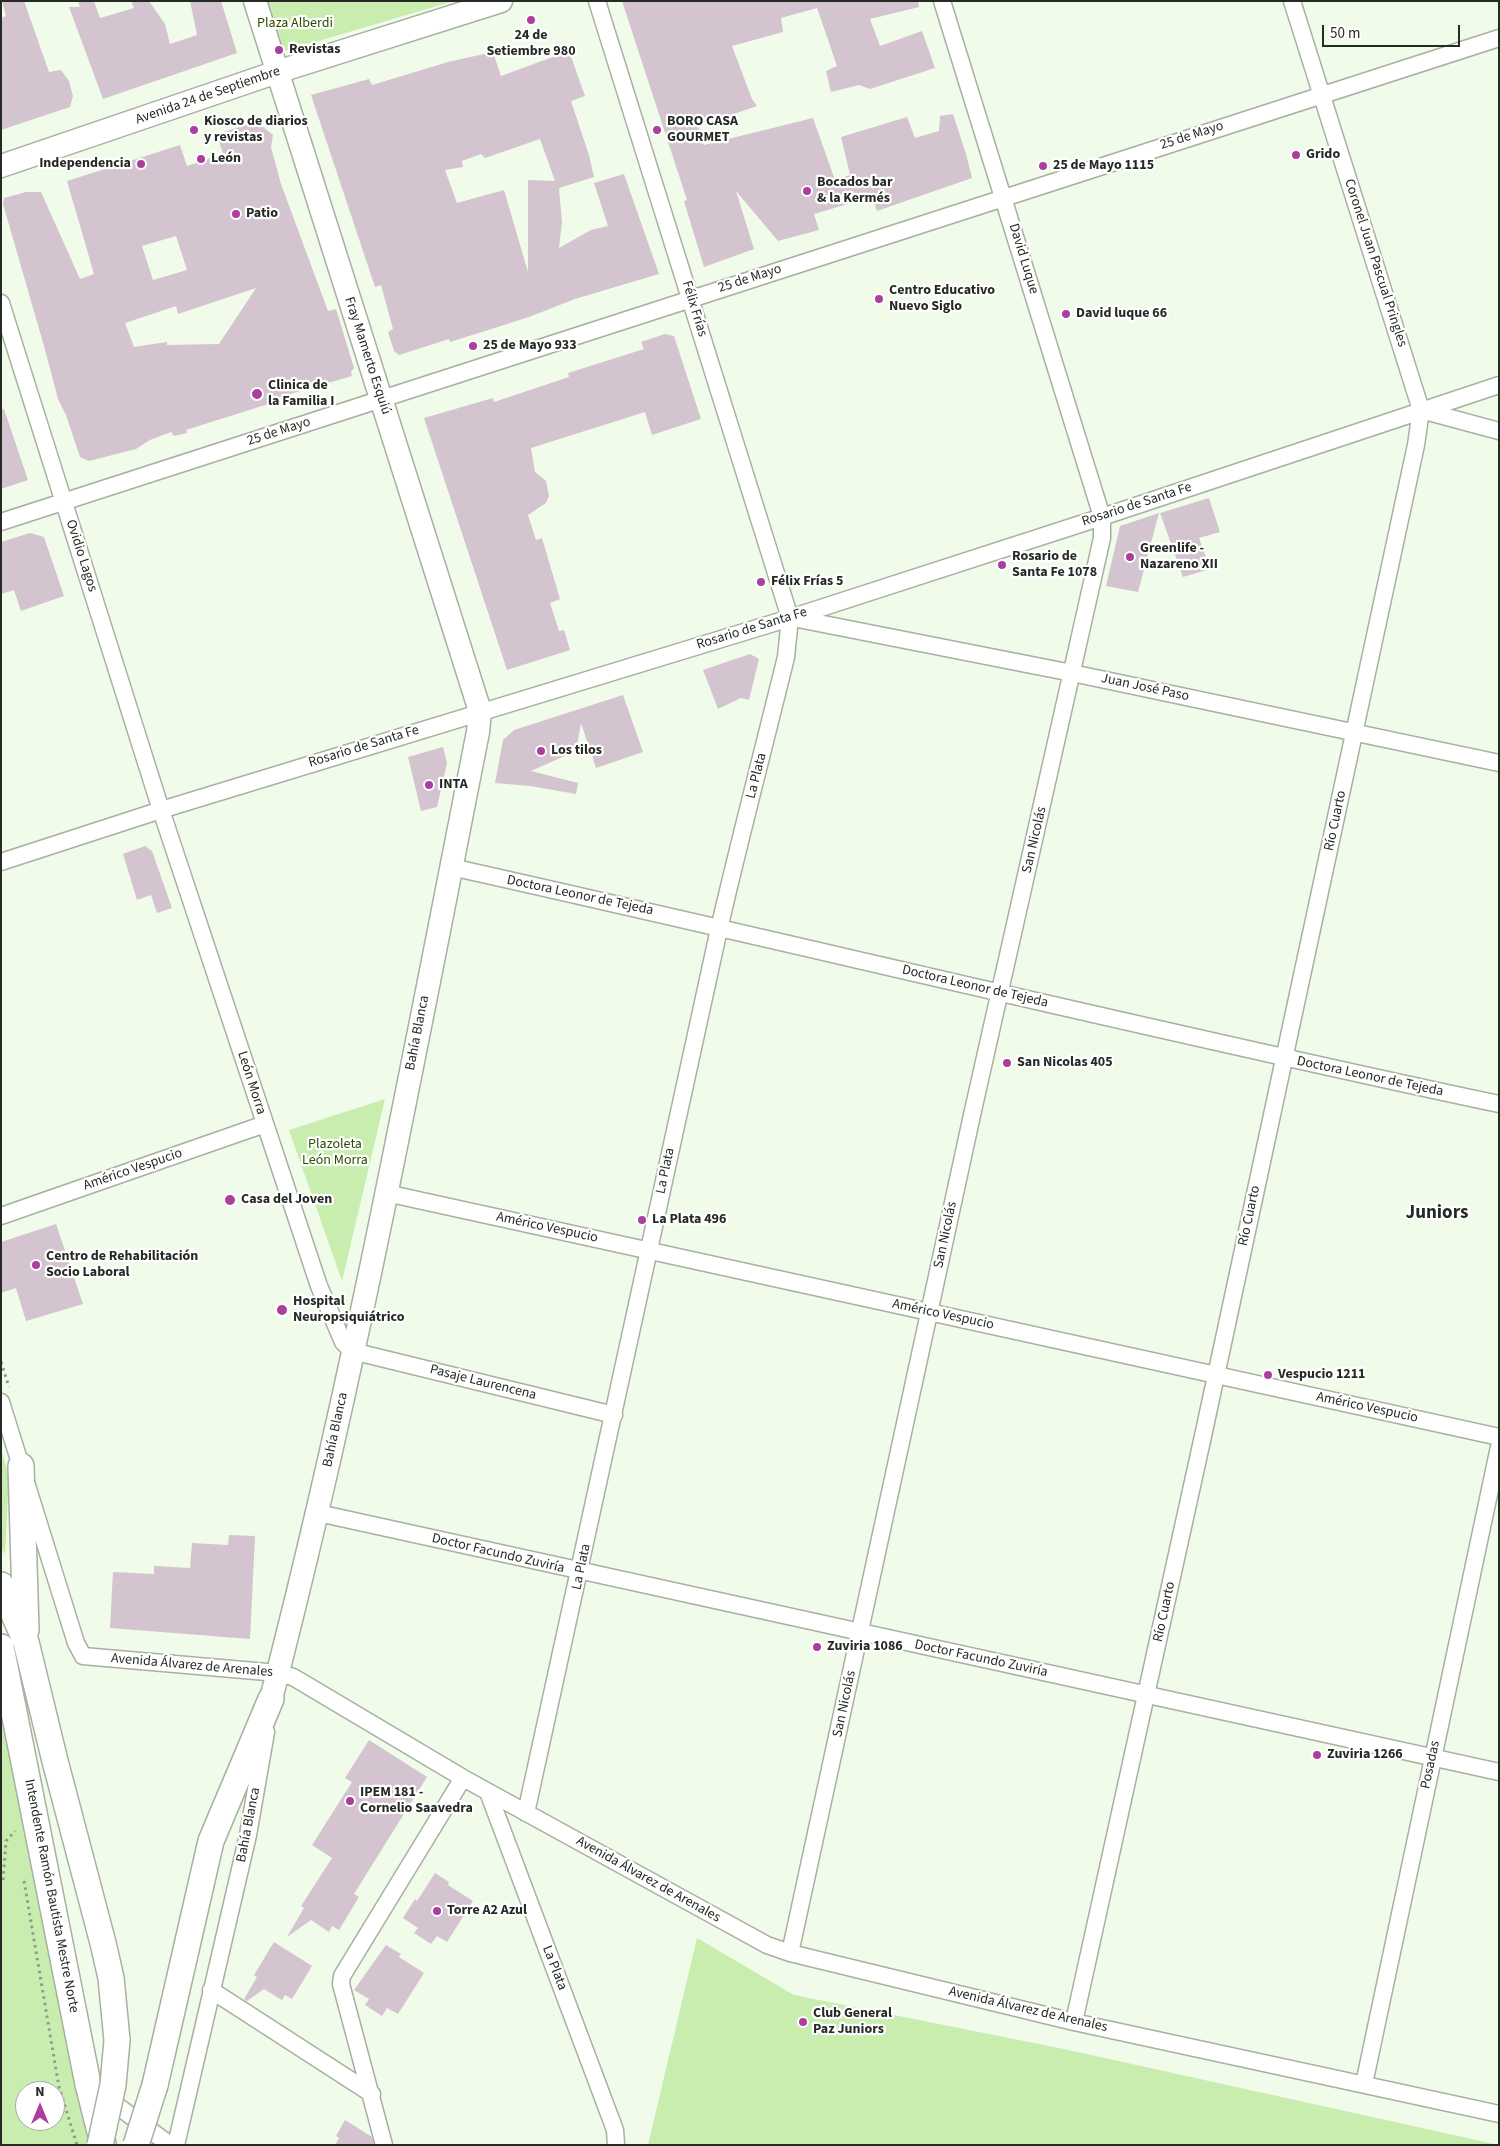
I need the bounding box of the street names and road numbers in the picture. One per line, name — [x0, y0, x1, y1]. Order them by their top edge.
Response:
street label: Avenida 24 de Septiembre — [133, 63, 283, 129]
street label: 25 de Mayo — [1158, 118, 1226, 154]
street label: Coronel Juan Pascual Pringles — [1340, 177, 1410, 349]
street label: David Luque — [1004, 222, 1042, 296]
street label: 25 de Mayo — [716, 261, 784, 297]
street label: Félix Frías — [678, 279, 710, 339]
street label: Fray Mamerto Esquiú — [340, 295, 394, 417]
street label: 25 de Mayo — [245, 414, 313, 450]
street label: Rosario de Santa Fe — [1080, 479, 1194, 531]
street label: Ovidio Lagos — [61, 518, 101, 594]
street label: Rosario de Santa Fe — [695, 604, 809, 654]
street label: Juan José Paso — [1099, 670, 1191, 706]
street label: Rosario de Santa Fe — [307, 722, 421, 772]
street label: La Plata — [743, 751, 771, 801]
street label: Río Cuarto — [1321, 789, 1351, 853]
street label: San Nicolás — [1019, 805, 1051, 875]
street label: Doctora Leonor de Tejeda — [505, 872, 655, 920]
street label: Doctora Leonor de Tejeda — [900, 962, 1050, 1012]
street label: Bahía Blanca — [403, 994, 433, 1072]
street label: León Morra — [233, 1049, 269, 1117]
street label: Doctora Leonor de Tejeda — [1295, 1053, 1445, 1101]
street label: Américo Vespucio — [81, 1145, 185, 1195]
street label: La Plata — [653, 1147, 679, 1195]
street label: Río Cuarto — [1235, 1184, 1265, 1248]
street label: San Nicolás — [931, 1200, 961, 1270]
street label: Américo Vespucio — [495, 1209, 599, 1247]
street label: Américo Vespucio — [891, 1296, 995, 1334]
street label: Pasaje Laurencena — [428, 1362, 538, 1404]
street label: Américo Vespucio — [1315, 1389, 1419, 1427]
street label: Bahía Blanca — [320, 1391, 352, 1469]
street label: Doctor Facundo Zuviría — [430, 1531, 566, 1577]
street label: La Plata — [569, 1543, 595, 1591]
street label: Río Cuarto — [1150, 1580, 1180, 1644]
street label: Doctor Facundo Zuviría — [913, 1637, 1049, 1681]
street label: Avenida Álvarez de Arenales — [110, 1651, 274, 1681]
street label: San Nicolás — [830, 1669, 860, 1739]
street label: Posadas — [1418, 1739, 1444, 1791]
street label: Intendente Ramón Bautista Mestre Norte — [20, 1778, 82, 2014]
street label: Bahía Blanca — [234, 1786, 264, 1864]
street label: Avenida Álvarez de Arenales — [573, 1833, 723, 1927]
street label: La Plata — [538, 1943, 570, 1993]
street label: Avenida Álvarez de Arenales — [947, 1984, 1109, 2036]

